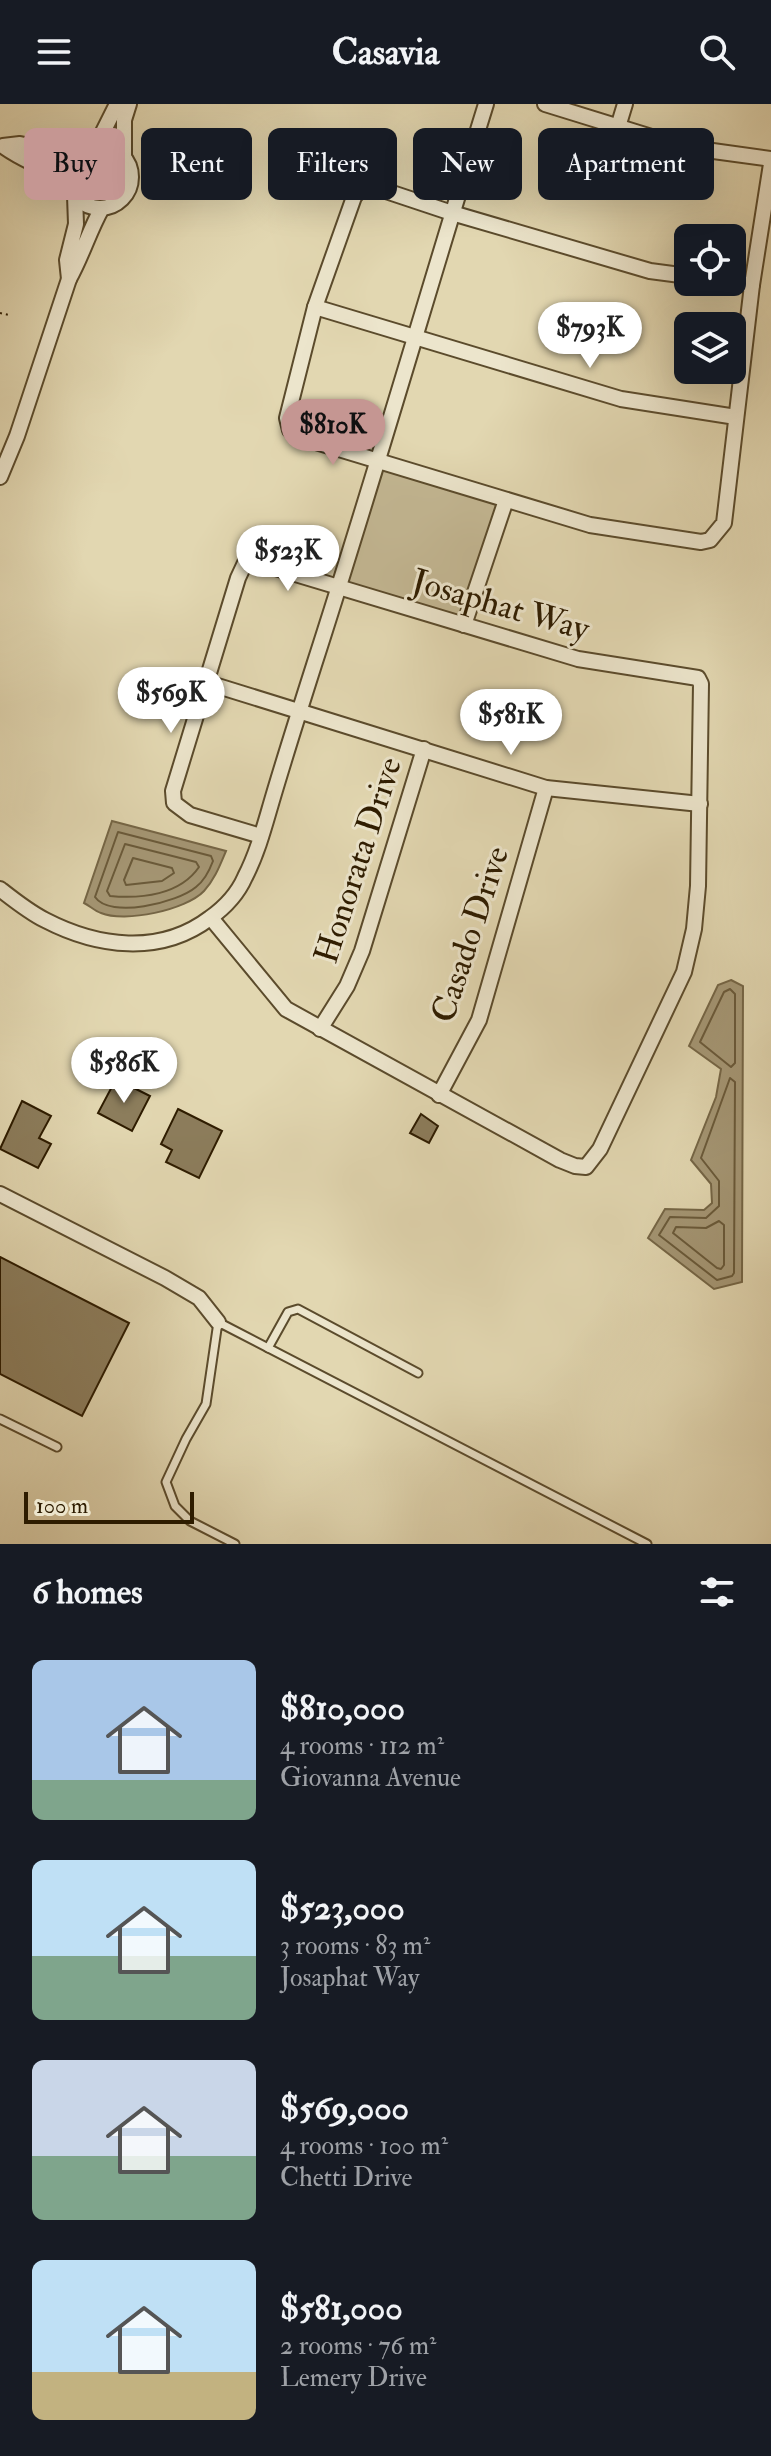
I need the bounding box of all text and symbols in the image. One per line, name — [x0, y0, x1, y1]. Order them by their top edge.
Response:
icon: menu — [32, 30, 76, 74]
text: Casavia — [332, 30, 439, 75]
icon: search — [695, 30, 739, 74]
chip: Buy — [24, 128, 125, 200]
chip: Rent — [141, 128, 252, 200]
chip: Filters — [268, 128, 397, 200]
chip: New — [413, 128, 522, 200]
chip: Apartment — [538, 128, 714, 200]
map controls — [674, 224, 746, 384]
button: locate — [674, 224, 746, 296]
pin: $793K — [534, 302, 646, 370]
text: $793K — [556, 312, 624, 344]
button: layers — [674, 312, 746, 384]
pin: $810K — [277, 399, 389, 467]
text: $810K — [299, 409, 367, 441]
pin: $523K — [232, 525, 344, 593]
text: $523K — [254, 535, 322, 567]
street label: Josaphat Way — [406, 559, 595, 652]
pin: $569K — [115, 667, 227, 735]
text: $569K — [136, 677, 206, 709]
pin: $581K — [455, 689, 567, 757]
text: $581K — [478, 699, 544, 731]
street label: Honorata Drive — [305, 752, 412, 969]
street label: Casado Drive — [422, 841, 519, 1028]
pin: $586K — [68, 1037, 180, 1105]
text: $586K — [89, 1047, 159, 1079]
scale bar — [24, 1488, 194, 1524]
text: 100 m — [36, 1492, 88, 1520]
icon: filters — [695, 1570, 739, 1614]
text: 6 homes — [32, 1571, 143, 1614]
text: $810,000 — [280, 1687, 405, 1730]
icon: home — [96, 1692, 192, 1788]
text: 4 rooms · 112 m² — [280, 1730, 444, 1762]
text: Giovanna Avenue — [280, 1762, 461, 1794]
text: $523,000 — [280, 1887, 405, 1930]
icon: home — [96, 1892, 192, 1988]
text: 3 rooms · 83 m² — [280, 1930, 430, 1962]
text: Josaphat Way — [280, 1962, 419, 1994]
text: $569,000 — [280, 2087, 409, 2130]
icon: home — [96, 2092, 192, 2188]
text: 4 rooms · 100 m² — [280, 2130, 448, 2162]
text: Chetti Drive — [280, 2162, 412, 2194]
text: $581,000 — [280, 2287, 403, 2330]
icon: home — [96, 2292, 192, 2388]
text: 2 rooms · 76 m² — [280, 2330, 436, 2362]
text: Lemery Drive — [280, 2362, 427, 2394]

